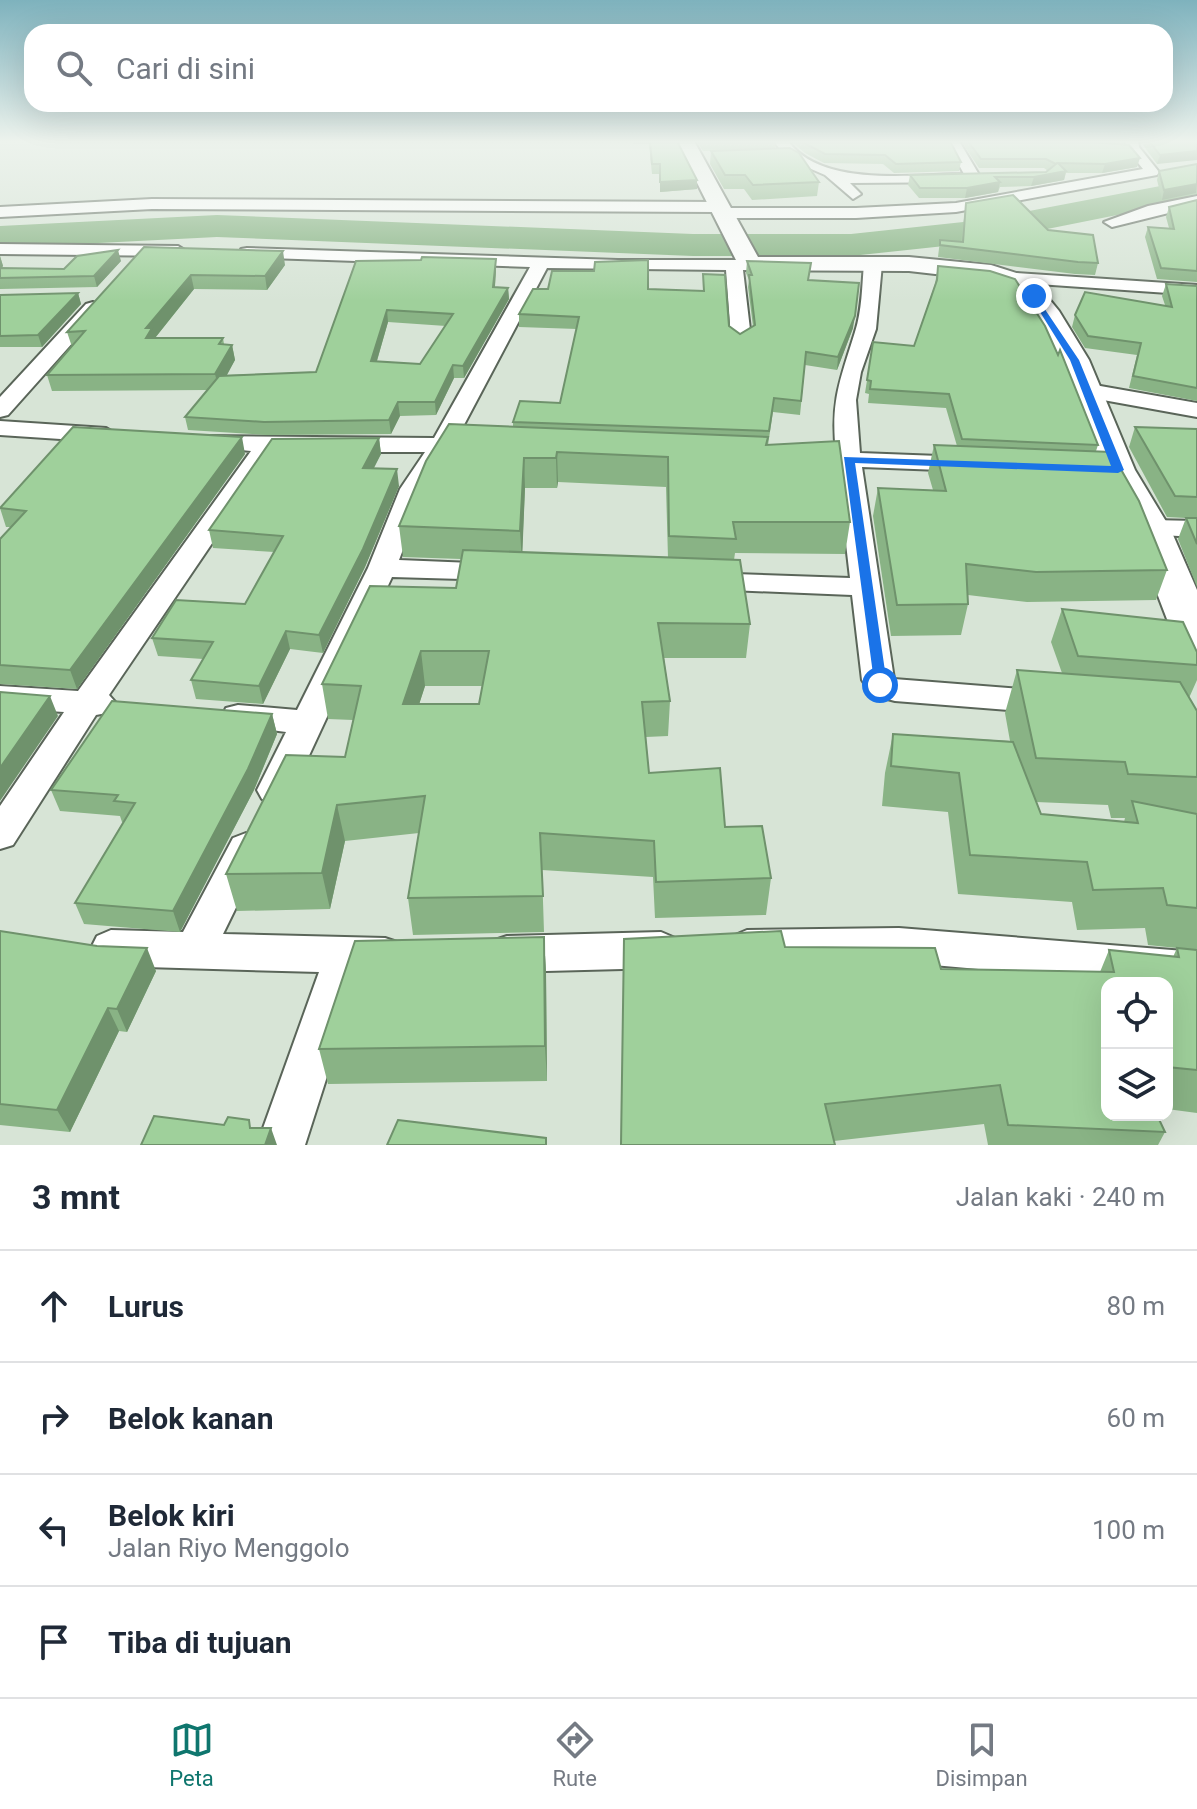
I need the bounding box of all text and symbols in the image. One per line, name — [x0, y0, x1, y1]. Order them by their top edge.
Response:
search box — [24, 24, 1173, 112]
icon: search — [52, 46, 96, 90]
text: Cari di sini — [116, 51, 255, 86]
route end — [1016, 278, 1052, 314]
route start — [862, 667, 898, 703]
map controls — [1101, 977, 1173, 1121]
button: locate — [1101, 977, 1173, 1049]
button: layers — [1101, 1049, 1173, 1121]
text: 3 mnt — [32, 1177, 120, 1217]
text: Jalan kaki · 240 m — [956, 1182, 1165, 1212]
icon: ahead — [32, 1284, 76, 1328]
text: Lurus — [108, 1289, 184, 1324]
text: 80 m — [1107, 1291, 1165, 1321]
icon: right — [32, 1396, 76, 1440]
text: Belok kanan — [108, 1401, 273, 1436]
text: 60 m — [1107, 1403, 1165, 1433]
text: Belok kiri — [108, 1498, 235, 1533]
icon: left — [32, 1508, 76, 1552]
text: 100 m — [1092, 1515, 1165, 1545]
text: Jalan Riyo Menggolo — [108, 1533, 350, 1563]
icon: arrive — [32, 1620, 76, 1664]
text: Tiba di tujuan — [108, 1625, 292, 1660]
tab: Peta — [169, 1718, 214, 1791]
tab: Rute — [552, 1718, 597, 1791]
tab: Disimpan — [935, 1718, 1028, 1791]

